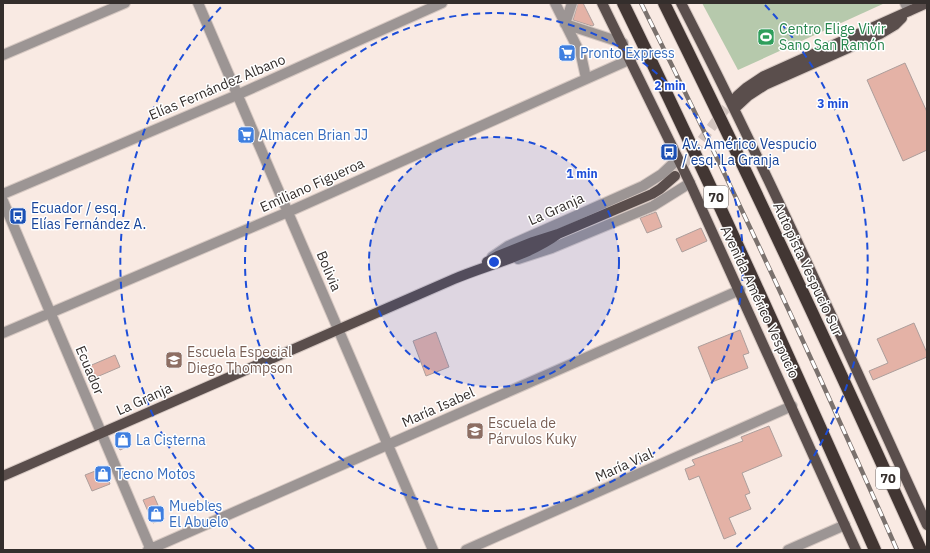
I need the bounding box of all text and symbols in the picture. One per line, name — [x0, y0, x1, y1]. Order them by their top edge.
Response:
place label: Centro Elige Vivir Sano San Ramón — [779, 20, 886, 54]
sports icon: Centro Elige Vivir Sano San Ramón — [756, 27, 776, 47]
supermarket icon: Pronto Express — [557, 43, 577, 63]
place label: Pronto Express — [580, 44, 675, 62]
street label: Elías Fernández Albano — [146, 50, 288, 124]
text: 2 min — [654, 78, 686, 93]
text: 3 min — [817, 96, 849, 111]
supermarket icon: Almacen Brian JJ — [236, 125, 256, 145]
place label: Almacen Brian JJ — [259, 126, 368, 144]
place label: Av. Américo Vespucio / esq. La Granja — [682, 135, 817, 169]
bus stop icon: Av. Américo Vespucio / esq. La Granja — [659, 142, 679, 162]
street label: Emiliano Figueroa — [257, 154, 367, 216]
text: 1 min — [566, 166, 598, 181]
road number: 70 — [704, 186, 728, 208]
street label: La Granja — [525, 189, 587, 229]
place label: Ecuador / esq. Elías Fernández A. — [31, 199, 146, 233]
street label: Autopista Vespucio Sur — [769, 199, 847, 339]
bus stop icon: Ecuador / esq. Elías Fernández A. — [8, 206, 28, 226]
street label: Avenida Américo Vespucio — [717, 223, 803, 381]
street label: Bolivia — [312, 248, 346, 294]
centre of rings — [487, 255, 501, 269]
street label: Ecuador — [72, 343, 108, 397]
place label: Escuela Especial Diego Thompson — [187, 343, 293, 377]
school or university icon: Escuela Especial Diego Thompson — [164, 350, 184, 370]
street label: La Granja — [113, 379, 175, 419]
street label: María Isabel — [399, 383, 477, 431]
place label: Escuela de Párvulos Kuky — [488, 414, 577, 448]
school or university icon: Escuela de Párvulos Kuky — [465, 421, 485, 441]
shop icon: La Cisterna — [113, 430, 133, 450]
place label: La Cisterna — [136, 431, 206, 449]
street label: María Vial — [592, 444, 656, 486]
shop icon: Tecno Motos — [93, 464, 113, 484]
place label: Tecno Motos — [116, 465, 196, 483]
road number: 70 — [876, 467, 900, 489]
place label: Muebles El Abuelo — [169, 497, 229, 531]
shop icon: Muebles El Abuelo — [146, 504, 166, 524]

